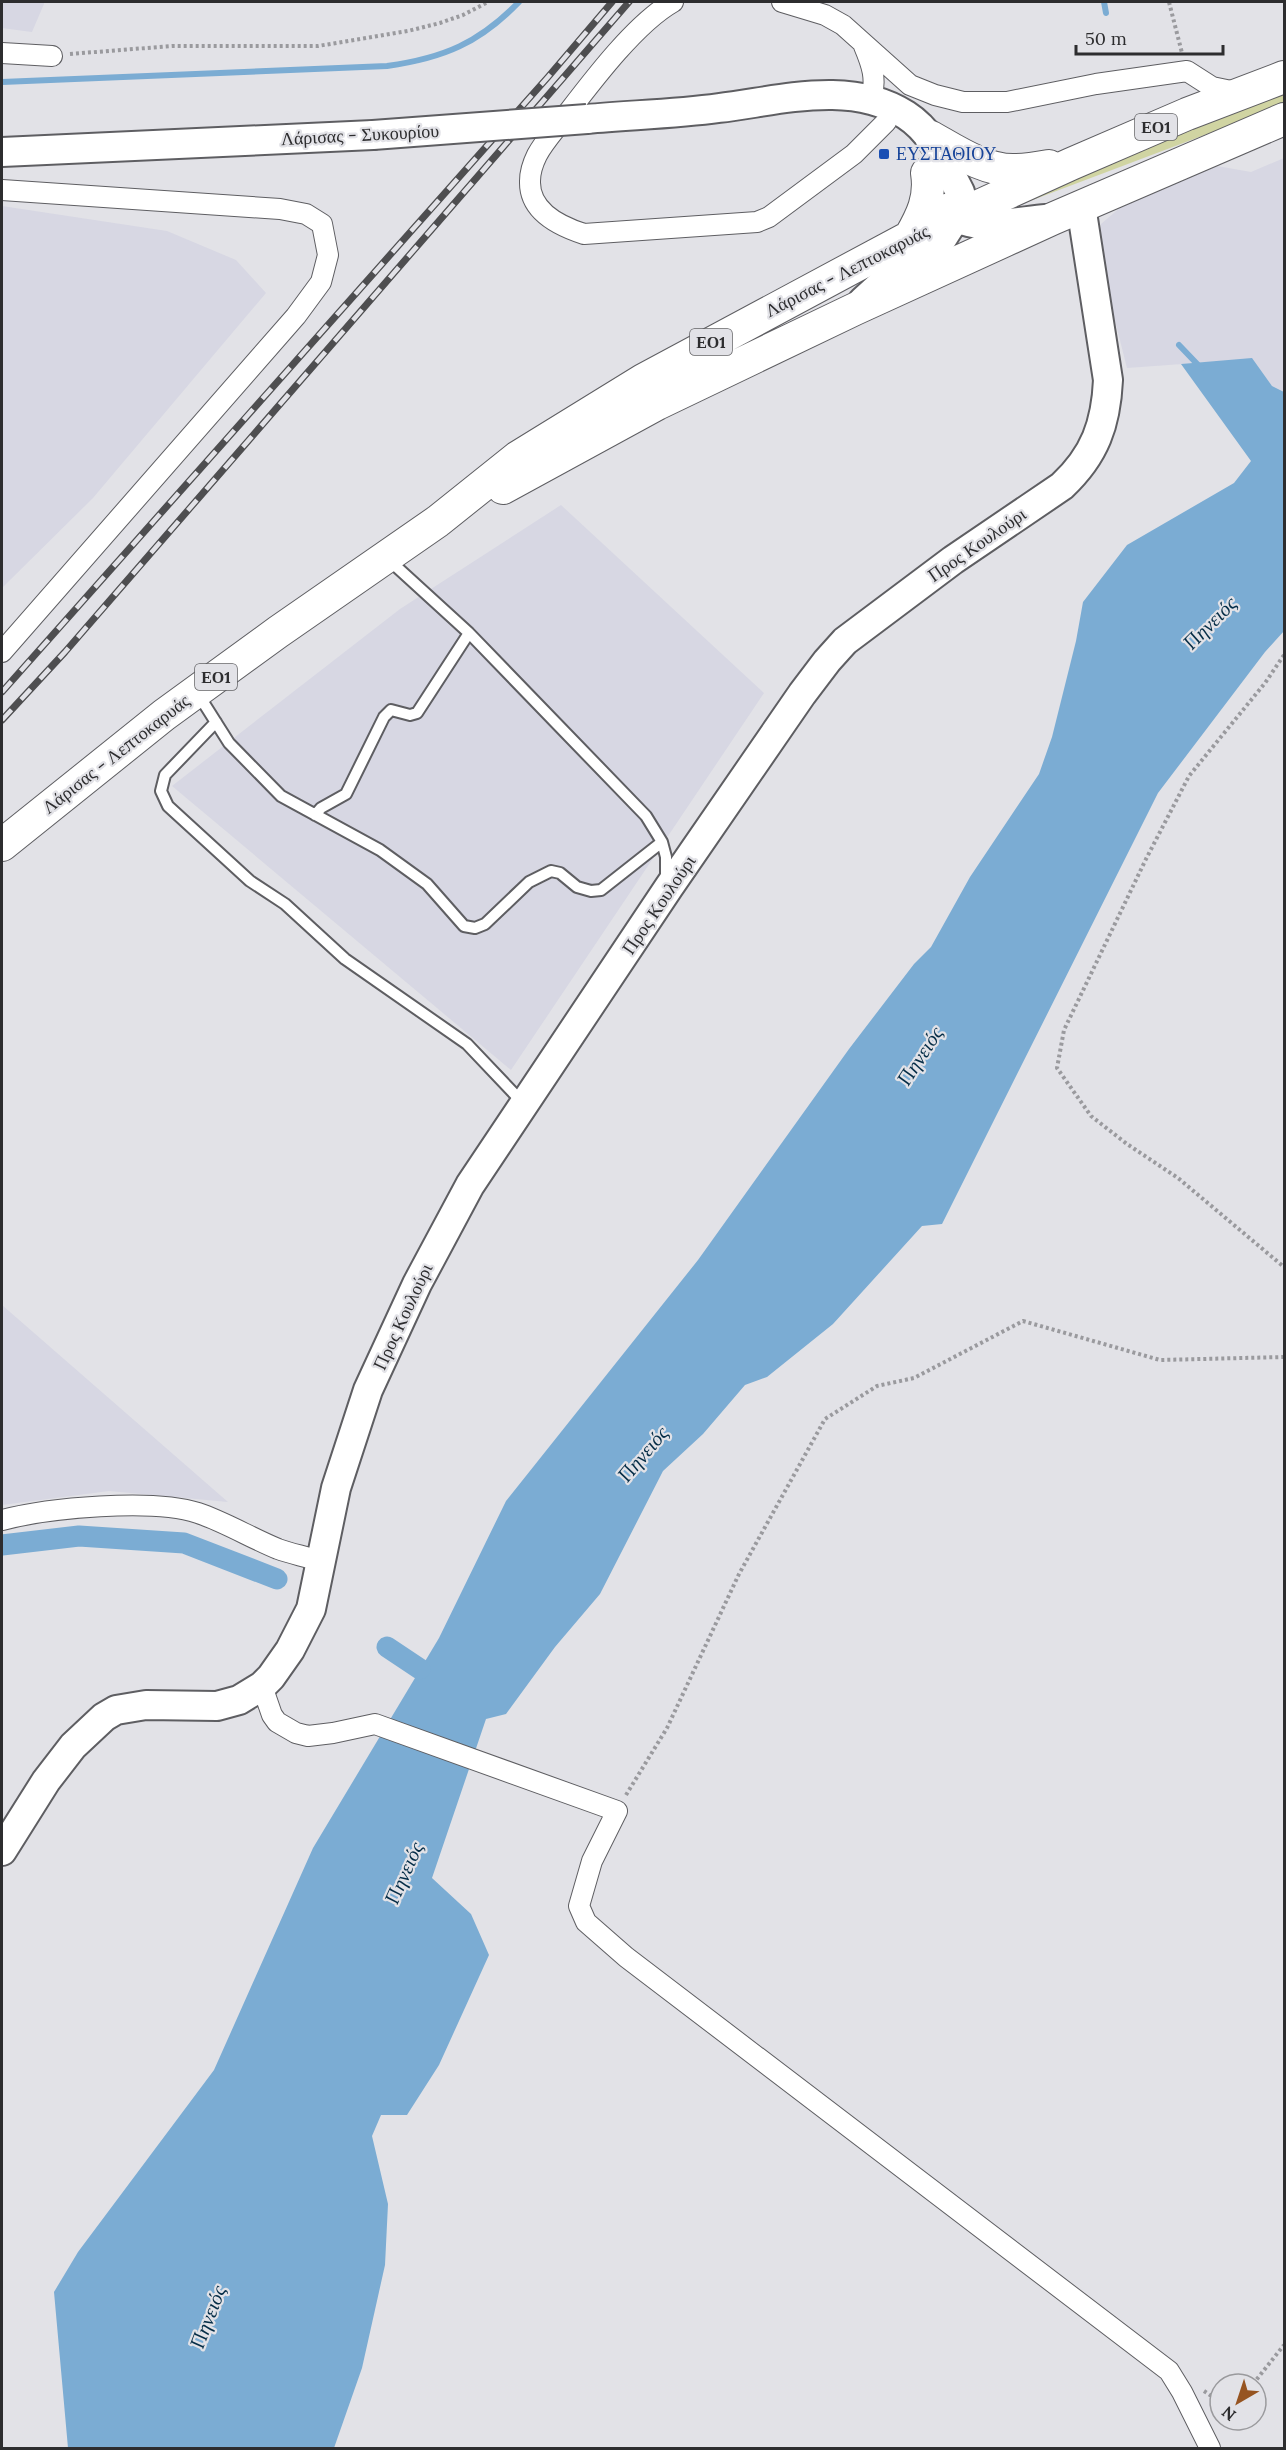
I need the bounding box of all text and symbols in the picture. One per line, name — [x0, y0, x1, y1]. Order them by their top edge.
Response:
scale bar — [1076, 18, 1223, 56]
text: 50 m — [1085, 27, 1127, 50]
road number: ΕΟ1 — [1135, 114, 1177, 140]
street label: Λάρισας - Συκουρίου — [280, 119, 440, 150]
place label: ΕΥΣΤΑΘΙΟΥ — [896, 142, 996, 165]
marker: ΕΥΣΤΑΘΙΟΥ — [877, 147, 891, 161]
street label: Λάρισας - Λεπτοκαρυάς — [761, 219, 933, 322]
road number: ΕΟ1 — [690, 329, 732, 355]
street label: Προς Κουλούρι — [923, 502, 1031, 587]
water label: Πηνειός — [1178, 590, 1242, 655]
road number: ΕΟ1 — [195, 664, 237, 690]
street label: Λάρισας - Λεπτοκαρυάς — [37, 689, 194, 818]
street label: Προς Κουλούρι — [617, 851, 700, 959]
water label: Πηνειός — [891, 1021, 948, 1090]
street label: Προς Κουλούρι — [368, 1260, 437, 1374]
water label: Πηνειός — [612, 1420, 674, 1487]
water label: Πηνειός — [379, 1837, 429, 1908]
water label: Πηνειός — [184, 2281, 231, 2352]
north arrow — [1208, 2372, 1268, 2432]
text: N — [1217, 2402, 1240, 2425]

